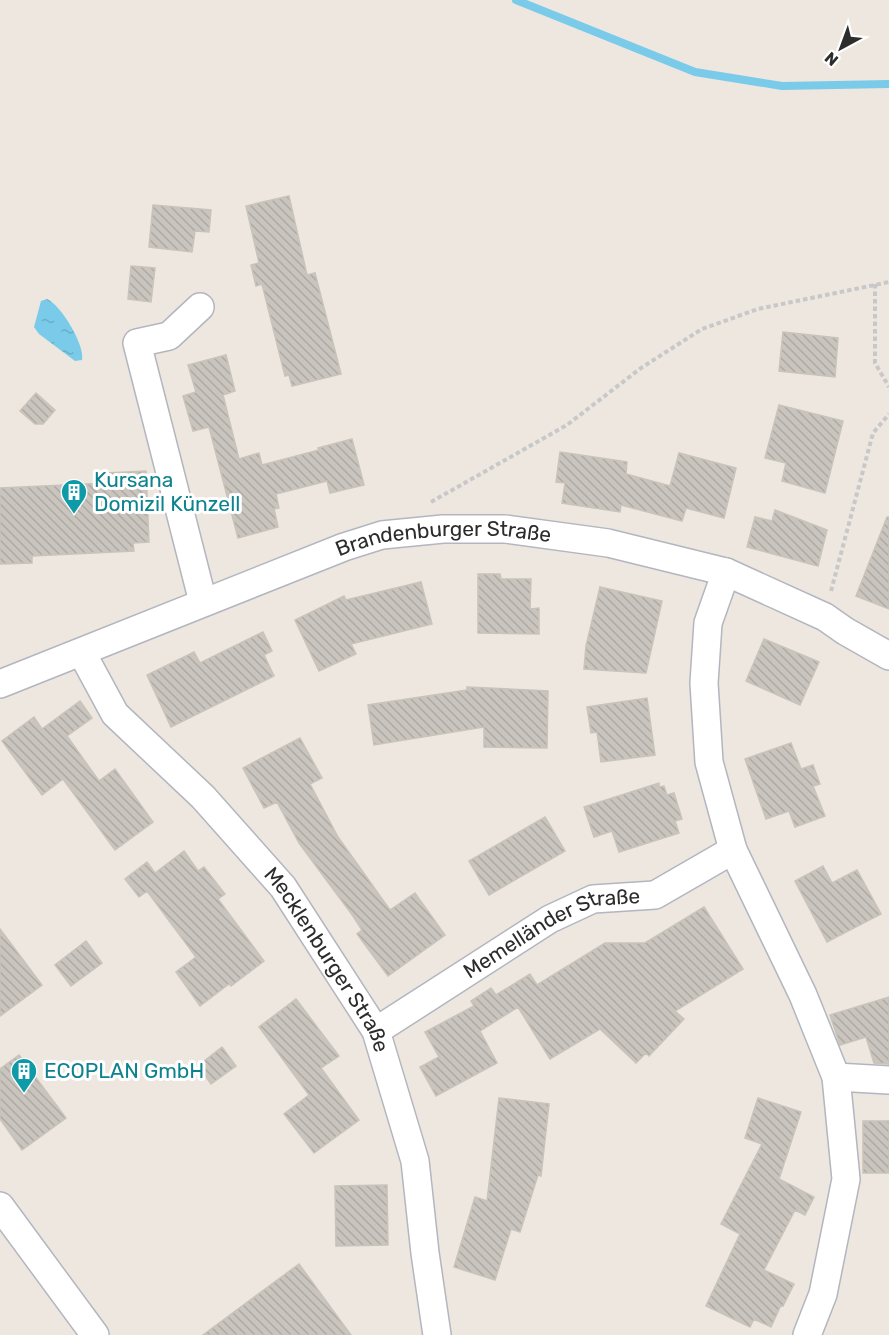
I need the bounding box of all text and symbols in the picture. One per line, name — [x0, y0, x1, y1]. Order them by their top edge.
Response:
north arrow — [811, 18, 871, 78]
text: N — [821, 48, 842, 70]
place label: Kursana Domizil Künzell — [94, 467, 240, 516]
building icon: Kursana Domizil Künzell — [59, 477, 89, 515]
street label: Brandenburger Straße — [332, 516, 553, 561]
street label: Mecklenburger Straße — [259, 862, 395, 1055]
street label: Memelländer Straße — [458, 883, 641, 984]
building icon: ECOPLAN GmbH — [9, 1056, 39, 1094]
place label: ECOPLAN GmbH — [44, 1058, 204, 1083]

